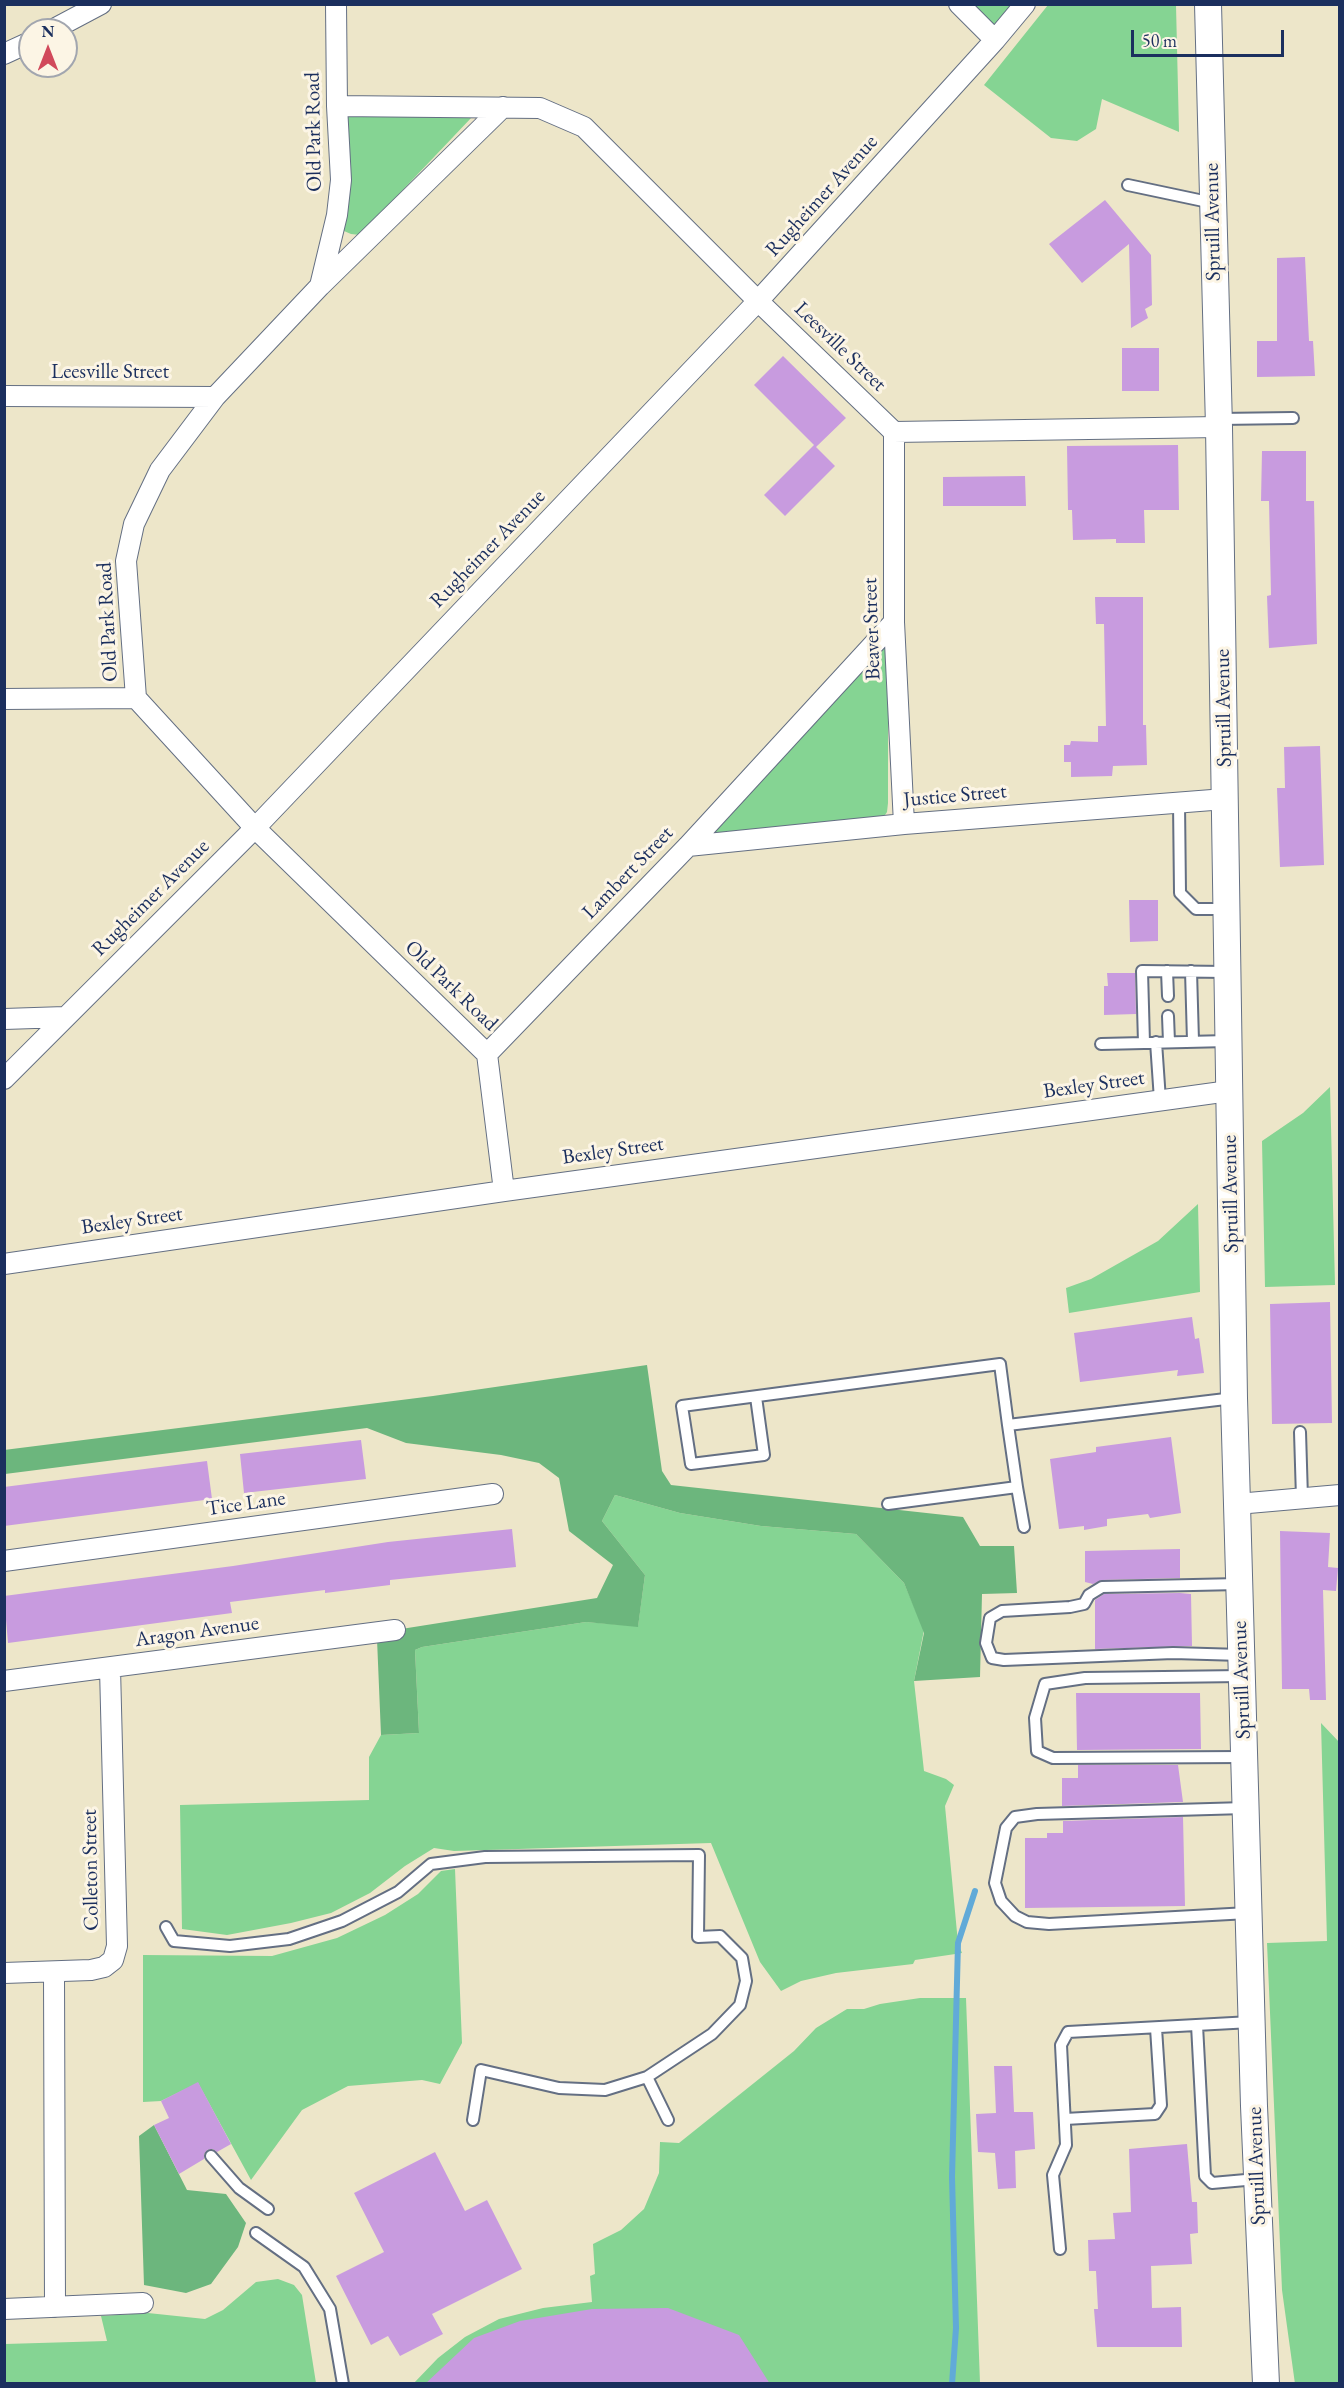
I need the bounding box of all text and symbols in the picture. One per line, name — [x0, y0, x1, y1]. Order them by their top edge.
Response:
north arrow — [18, 18, 78, 78]
scale bar — [1134, 18, 1287, 56]
text: N — [42, 21, 54, 42]
text: 50 m — [1142, 29, 1177, 52]
street label: Old Park Road — [300, 72, 328, 192]
street label: Rugheimer Avenue — [761, 130, 883, 262]
street label: Spruill Avenue — [1199, 163, 1227, 281]
street label: Leesville Street — [789, 297, 891, 397]
street label: Leesville Street — [51, 359, 169, 385]
street label: Rugheimer Avenue — [425, 484, 551, 614]
street label: Old Park Road — [92, 562, 124, 682]
street label: Beaver Street — [858, 577, 886, 681]
street label: Spruill Avenue — [1210, 649, 1238, 767]
street label: Justice Street — [902, 779, 1008, 813]
street label: Lambert Street — [577, 821, 679, 925]
street label: Rugheimer Avenue — [87, 834, 215, 962]
street label: Old Park Road — [399, 935, 503, 1037]
street label: Bexley Street — [1042, 1065, 1146, 1105]
street label: Bexley Street — [561, 1131, 665, 1171]
street label: Spruill Avenue — [1217, 1135, 1245, 1253]
street label: Bexley Street — [80, 1201, 184, 1241]
street label: Tice Lane — [205, 1486, 287, 1522]
street label: Aragon Avenue — [133, 1611, 261, 1653]
street label: Spruill Avenue — [1227, 1620, 1257, 1740]
street label: Colleton Street — [77, 1809, 105, 1931]
street label: Spruill Avenue — [1242, 2106, 1272, 2226]

